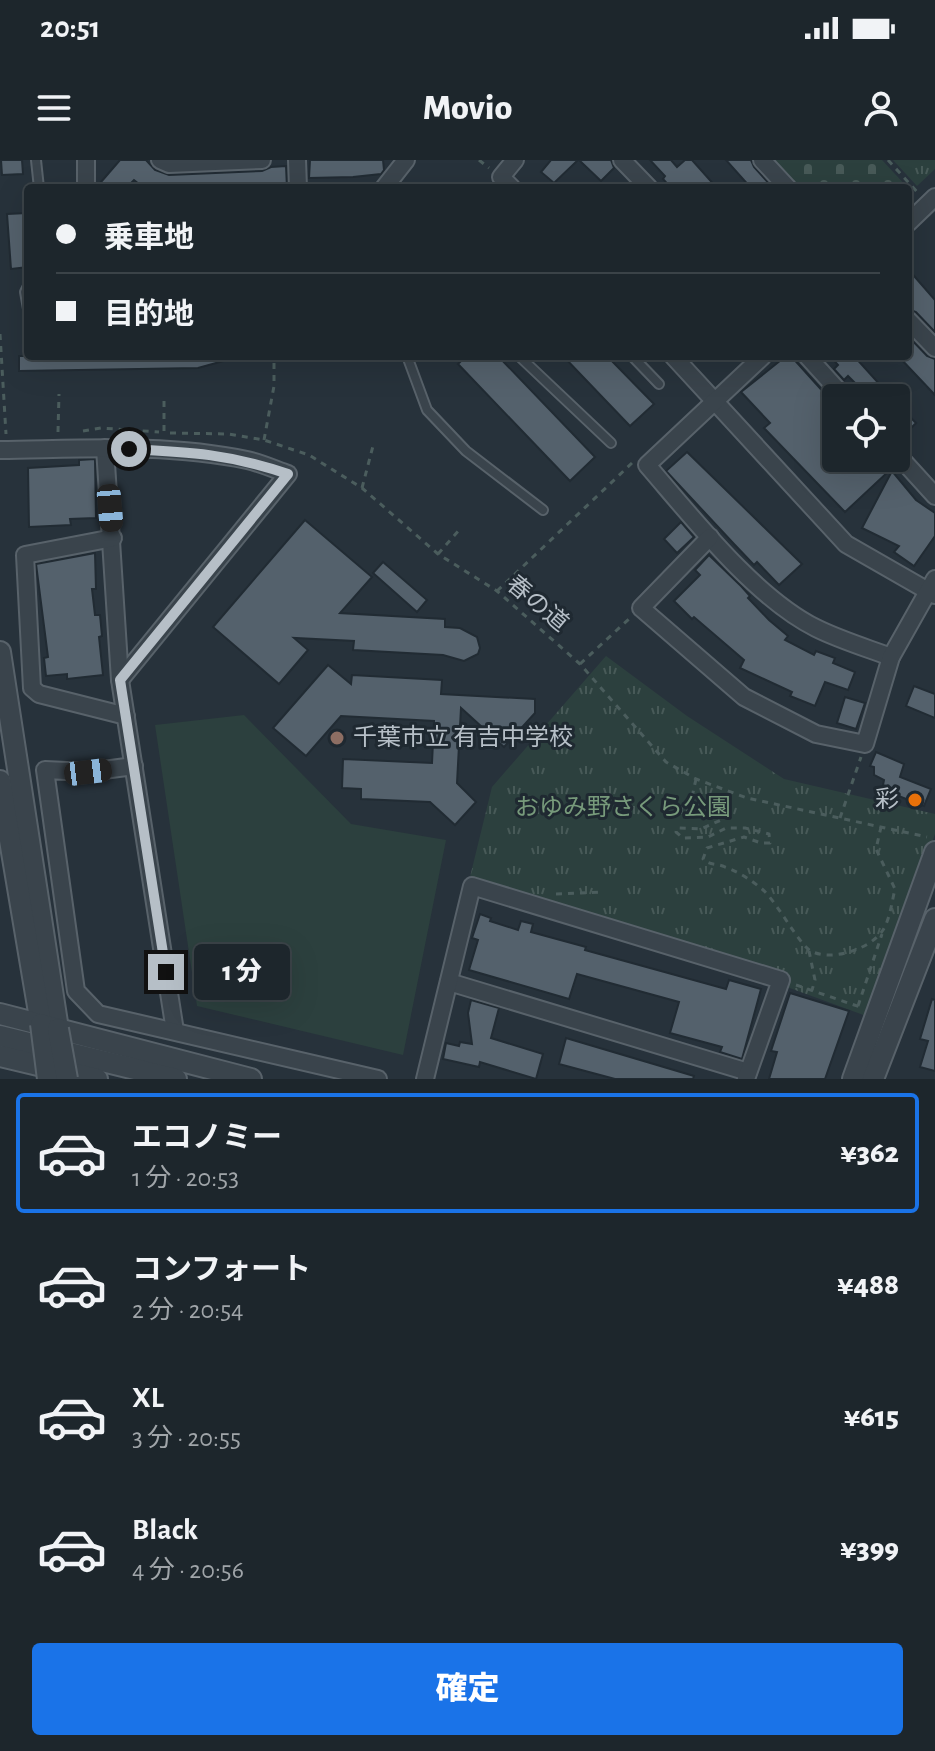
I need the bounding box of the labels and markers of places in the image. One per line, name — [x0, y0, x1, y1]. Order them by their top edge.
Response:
place label: 千葉市立 有吉中学校 — [353, 724, 573, 750]
marker: 千葉市立 有吉中学校 — [328, 729, 346, 747]
place label: 彩 — [875, 787, 899, 812]
marker: 彩 — [906, 791, 924, 809]

